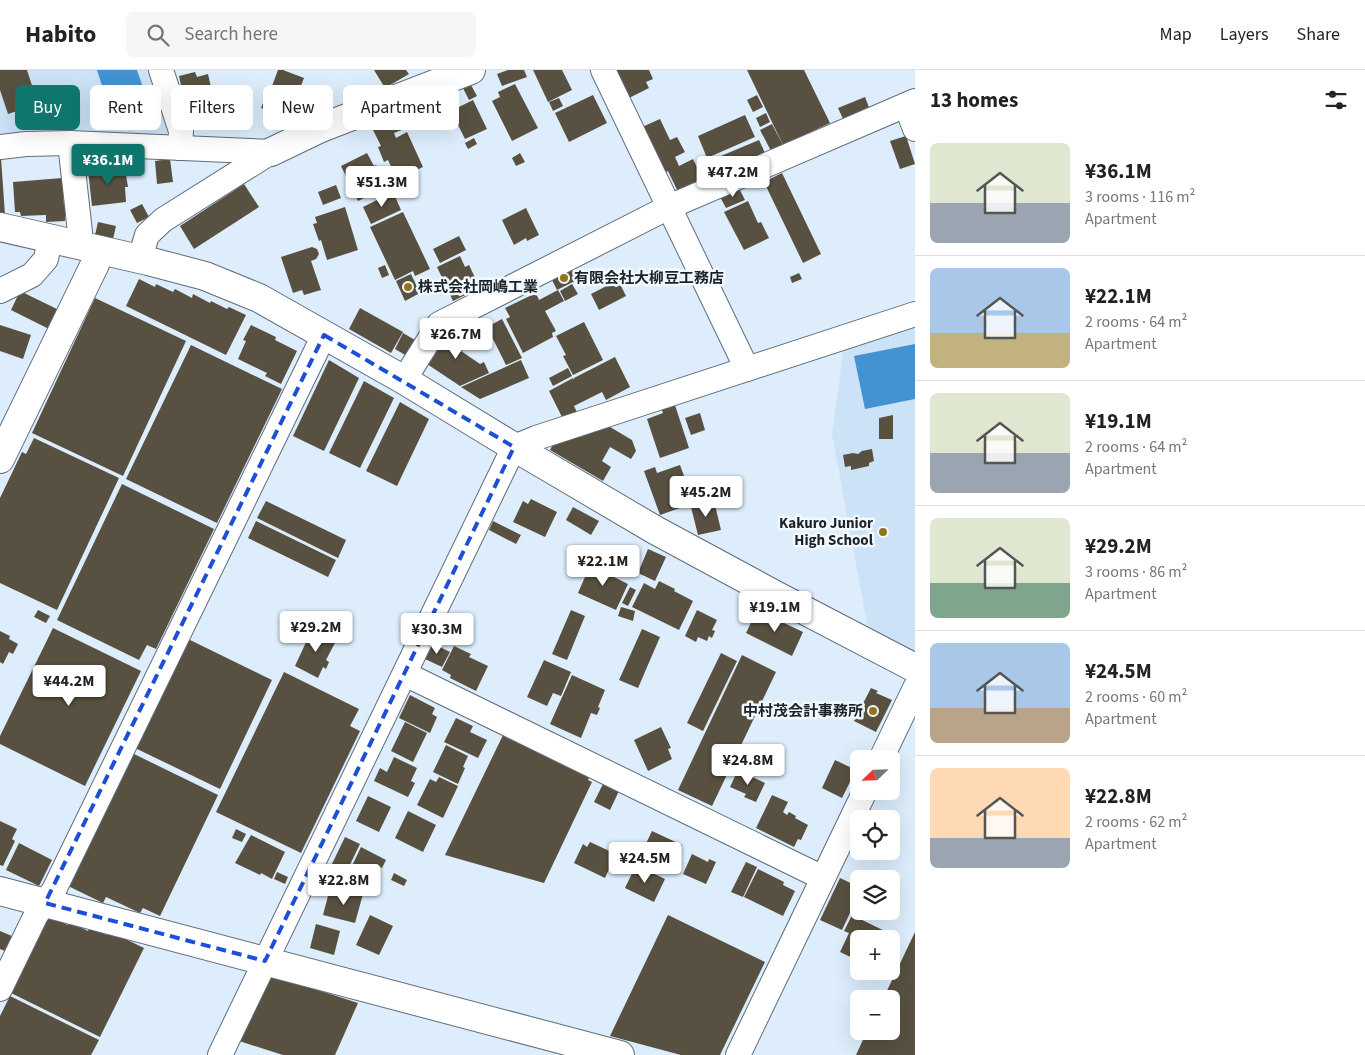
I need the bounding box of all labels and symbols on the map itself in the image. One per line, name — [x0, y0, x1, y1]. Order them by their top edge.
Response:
pin: ¥36.1M — [67, 144, 149, 186]
pin: ¥47.2M — [692, 156, 774, 198]
pin: ¥51.3M — [341, 166, 423, 208]
place label: 有限会社大柳豆工務店 — [574, 268, 724, 289]
marker: 有限会社大柳豆工務店 — [558, 272, 570, 284]
place label: 株式会社岡嶋工業 — [418, 277, 538, 298]
marker: 株式会社岡嶋工業 — [402, 281, 414, 293]
pin: ¥26.7M — [415, 318, 497, 360]
pin: ¥45.2M — [665, 476, 747, 518]
place label: Kakuro Junior High School — [779, 513, 874, 551]
marker: Kakuro Junior High School — [877, 526, 889, 538]
pin: ¥22.1M — [562, 544, 644, 587]
pin: ¥19.1M — [734, 590, 816, 633]
pin: ¥29.2M — [275, 610, 357, 653]
pin: ¥30.3M — [396, 612, 478, 655]
pin: ¥44.2M — [28, 664, 110, 707]
place label: 中村茂会計事務所 — [743, 701, 863, 722]
marker: 中村茂会計事務所 — [867, 705, 879, 717]
pin: ¥24.8M — [707, 744, 789, 786]
north arrow — [850, 750, 900, 800]
pin: ¥24.5M — [604, 842, 686, 884]
pin: ¥22.8M — [303, 864, 385, 906]

